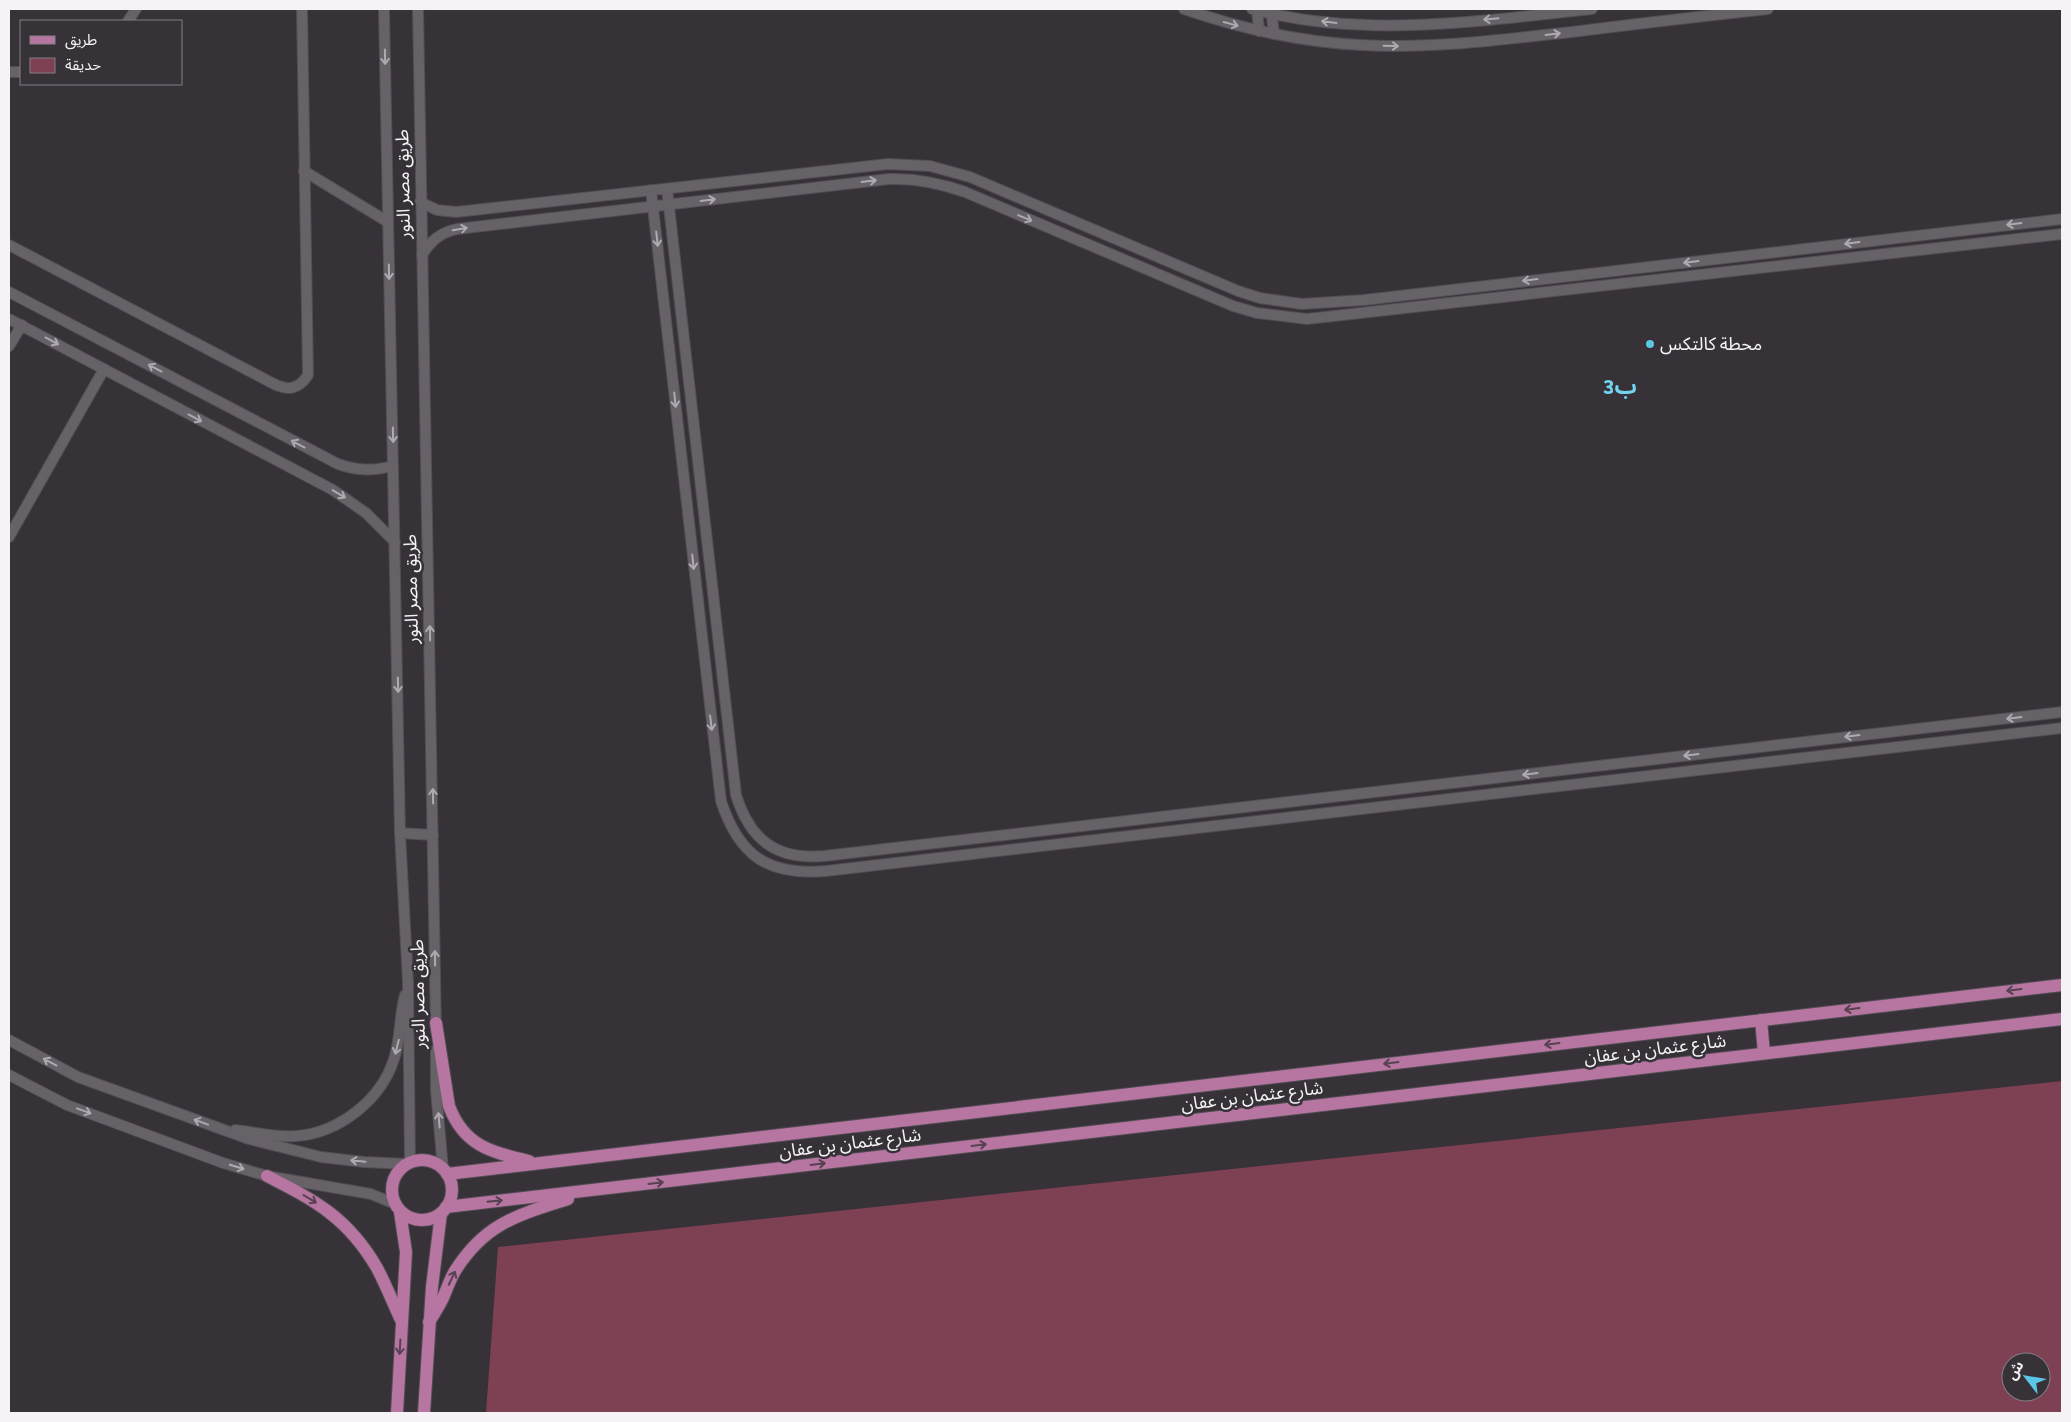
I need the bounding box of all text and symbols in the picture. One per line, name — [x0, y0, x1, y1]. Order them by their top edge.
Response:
one-way arrow — [1483, 15, 1499, 24]
one-way arrow — [1321, 17, 1337, 27]
one-way arrow — [1222, 19, 1238, 29]
legend — [20, 20, 182, 85]
one-way arrow — [1545, 29, 1561, 39]
text: طريق — [65, 30, 97, 51]
one-way arrow — [1382, 41, 1399, 51]
one-way arrow — [380, 49, 390, 65]
text: حديقة — [65, 55, 101, 76]
street label: طريق مصر النور — [390, 129, 417, 240]
one-way arrow — [861, 176, 877, 186]
one-way arrow — [700, 195, 716, 205]
one-way arrow — [1017, 213, 1032, 223]
one-way arrow — [2006, 219, 2022, 229]
one-way arrow — [451, 224, 467, 234]
one-way arrow — [652, 231, 661, 247]
one-way arrow — [1845, 238, 1861, 248]
one-way arrow — [1683, 257, 1699, 267]
one-way arrow — [384, 264, 394, 280]
one-way arrow — [1522, 275, 1538, 285]
place label: محطة كالتكس — [1660, 332, 1762, 357]
one-way arrow — [44, 337, 59, 347]
marker: محطة كالتكس — [1644, 338, 1656, 350]
one-way arrow — [148, 363, 162, 373]
district label: ب3 — [1603, 371, 1637, 403]
one-way arrow — [670, 392, 680, 408]
one-way arrow — [188, 413, 203, 423]
one-way arrow — [388, 426, 398, 443]
one-way arrow — [291, 439, 306, 449]
one-way arrow — [331, 490, 345, 500]
street label: طريق مصر النور — [398, 534, 425, 645]
one-way arrow — [688, 553, 698, 569]
one-way arrow — [425, 625, 434, 641]
one-way arrow — [393, 677, 402, 693]
one-way arrow — [2006, 713, 2022, 723]
one-way arrow — [706, 715, 716, 731]
one-way arrow — [1845, 731, 1861, 741]
one-way arrow — [1683, 750, 1699, 760]
one-way arrow — [1522, 769, 1538, 779]
one-way arrow — [428, 788, 438, 804]
street label: طريق مصر النور — [405, 939, 432, 1050]
one-way arrow — [430, 950, 440, 966]
one-way arrow — [2006, 985, 2022, 995]
one-way arrow — [1845, 1004, 1861, 1014]
street label: شارع عثمان بن عفان — [1583, 1028, 1728, 1072]
one-way arrow — [392, 1038, 401, 1054]
one-way arrow — [1544, 1039, 1560, 1049]
one-way arrow — [43, 1057, 58, 1066]
one-way arrow — [1383, 1058, 1399, 1068]
street label: شارع عثمان بن عفان — [1180, 1075, 1325, 1119]
one-way arrow — [76, 1107, 91, 1116]
one-way arrow — [434, 1113, 443, 1129]
one-way arrow — [194, 1117, 209, 1126]
street label: شارع عثمان بن عفان — [778, 1122, 923, 1166]
one-way arrow — [971, 1140, 987, 1150]
one-way arrow — [350, 1156, 366, 1166]
one-way arrow — [809, 1159, 825, 1169]
one-way arrow — [228, 1162, 244, 1172]
one-way arrow — [648, 1178, 664, 1188]
one-way arrow — [303, 1193, 317, 1204]
one-way arrow — [486, 1196, 502, 1206]
one-way arrow — [447, 1271, 457, 1286]
one-way arrow — [395, 1338, 405, 1355]
north arrow — [2001, 1352, 2051, 1402]
text: ش — [2002, 1357, 2029, 1384]

